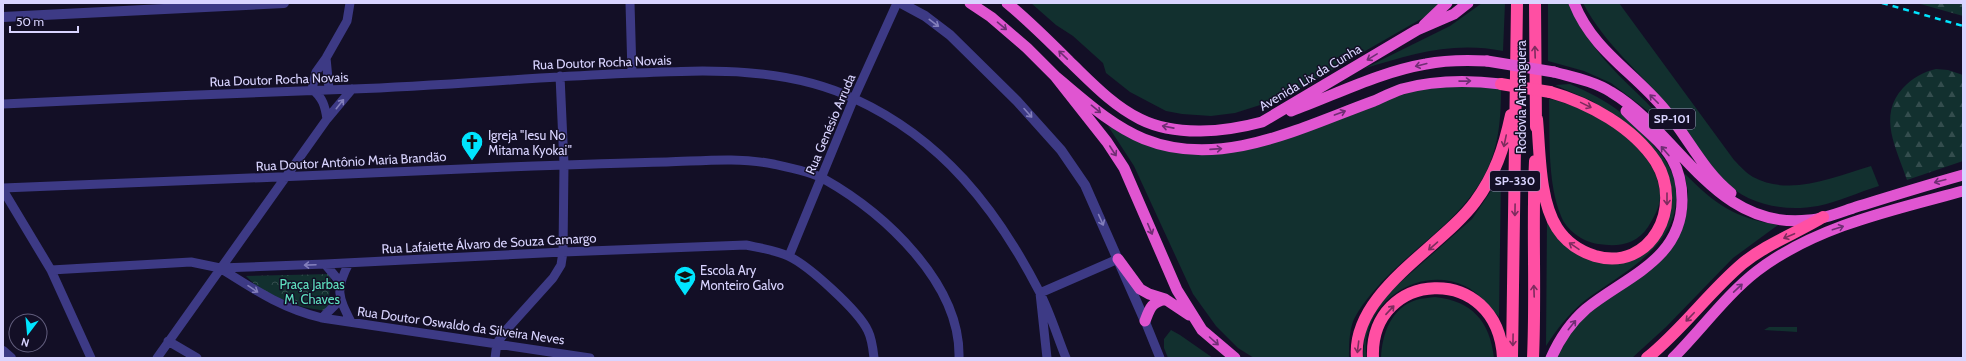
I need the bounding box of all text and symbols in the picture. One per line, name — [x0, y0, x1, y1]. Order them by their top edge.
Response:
scale bar — [10, 8, 78, 34]
text: 50 m — [16, 14, 44, 29]
one-way arrow — [928, 19, 939, 28]
one-way arrow — [996, 21, 1007, 30]
street label: Avenida Lix da Cunha — [1256, 40, 1365, 114]
street label: Rodovia Anhanguera — [1513, 40, 1529, 154]
one-way arrow — [1531, 46, 1538, 59]
one-way arrow — [1058, 50, 1068, 60]
street label: Rua Doutor Rocha Novais — [532, 52, 672, 72]
one-way arrow — [1366, 54, 1378, 62]
one-way arrow — [1414, 62, 1427, 70]
street label: Rua Doutor Rocha Novais — [209, 69, 349, 89]
street label: Rua Genésio Arruda — [802, 71, 859, 177]
one-way arrow — [1458, 77, 1471, 85]
one-way arrow — [1649, 94, 1659, 104]
one-way arrow — [335, 99, 344, 110]
one-way arrow — [1580, 102, 1592, 109]
one-way arrow — [1091, 105, 1102, 114]
one-way arrow — [1023, 108, 1032, 118]
one-way arrow — [1334, 109, 1347, 116]
road number: SP-101 — [1649, 109, 1695, 129]
one-way arrow — [1162, 123, 1175, 131]
place label: Igreja "Iesu No Mitama Kyokai" — [488, 127, 572, 158]
church icon: Igreja "Iesu No Mitama Kyokai" — [459, 129, 485, 162]
one-way arrow — [1501, 134, 1509, 147]
one-way arrow — [1110, 145, 1118, 157]
one-way arrow — [1209, 146, 1222, 153]
one-way arrow — [1661, 146, 1670, 156]
street label: Rua Doutor Antônio Maria Brandão — [255, 148, 447, 174]
road number: SP-330 — [1490, 171, 1540, 191]
one-way arrow — [1934, 178, 1947, 185]
one-way arrow — [1663, 192, 1671, 205]
one-way arrow — [1511, 203, 1519, 216]
one-way arrow — [1097, 213, 1105, 225]
one-way arrow — [1147, 223, 1155, 235]
one-way arrow — [1832, 224, 1845, 231]
street label: Rua Lafaiette Álvaro de Souza Camargo — [381, 228, 597, 257]
one-way arrow — [1784, 232, 1796, 240]
one-way arrow — [1428, 241, 1438, 250]
one-way arrow — [1569, 242, 1580, 250]
one-way arrow — [304, 261, 317, 269]
place label: Escola Ary Monteiro Galvo — [700, 262, 784, 293]
school or university icon: Escola Ary Monteiro Galvo — [672, 264, 698, 297]
park label: Praça Jarbas M. Chaves — [279, 276, 345, 307]
one-way arrow — [1733, 284, 1743, 293]
one-way arrow — [247, 285, 258, 293]
one-way arrow — [1530, 285, 1537, 298]
street label: Rua Doutor Oswaldo da Silveira Neves — [356, 303, 566, 348]
one-way arrow — [1385, 304, 1394, 315]
one-way arrow — [1685, 312, 1695, 322]
north arrow — [8, 313, 48, 353]
one-way arrow — [1567, 320, 1576, 331]
one-way arrow — [1509, 333, 1517, 346]
text: N — [20, 335, 31, 350]
one-way arrow — [1209, 336, 1219, 346]
one-way arrow — [1354, 340, 1361, 353]

